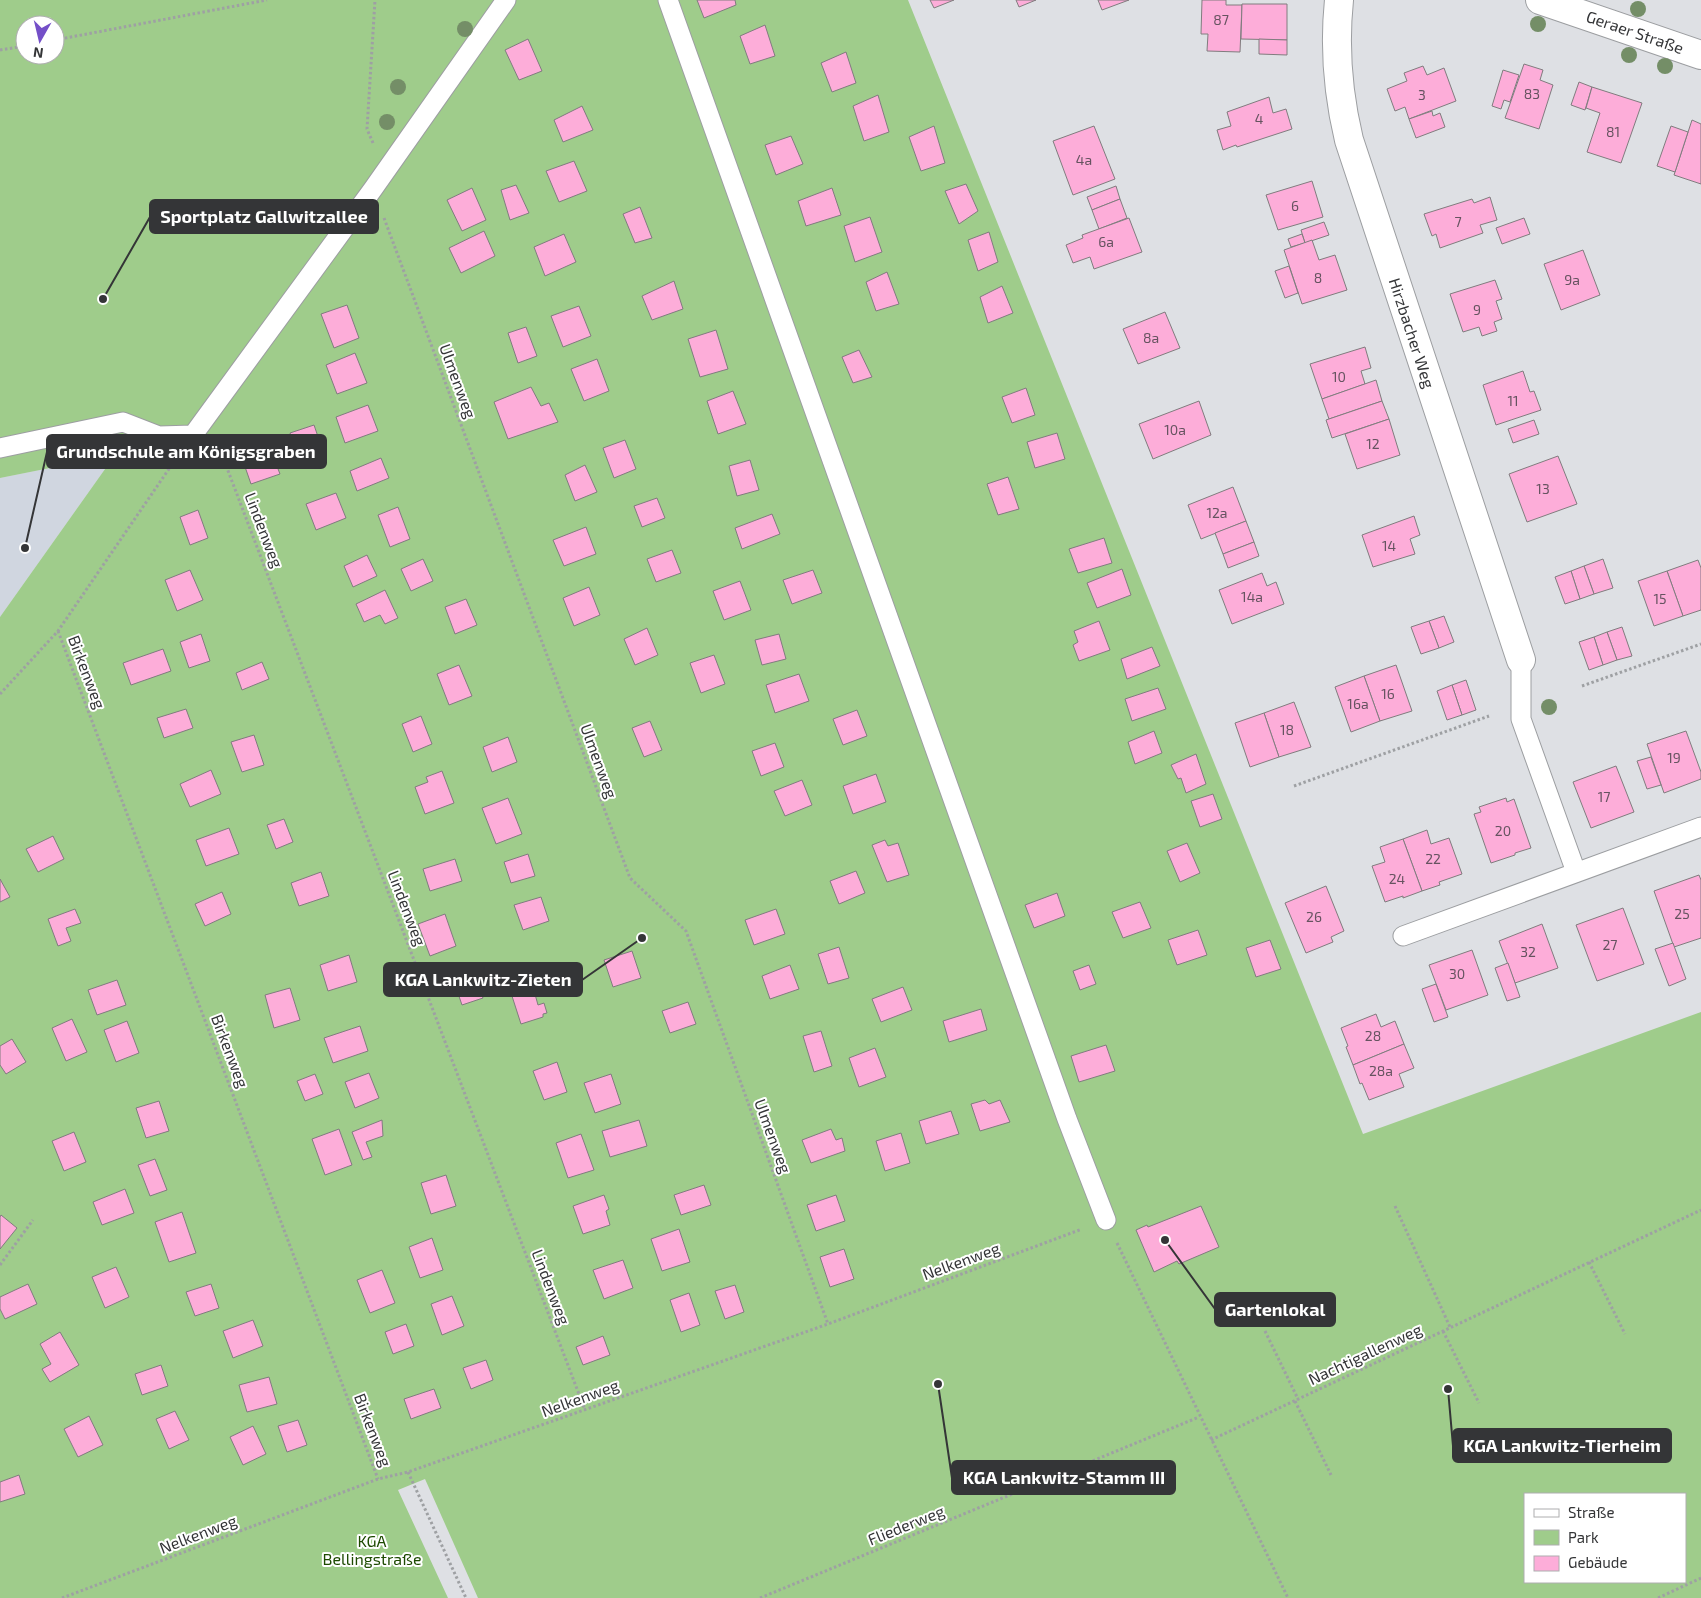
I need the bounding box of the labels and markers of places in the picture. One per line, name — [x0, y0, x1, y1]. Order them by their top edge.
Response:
callout: Sportplatz Gallwitzallee — [150, 200, 378, 233]
callout: Grundschule am Königsgraben — [47, 435, 326, 468]
callout: KGA Lankwitz-Zieten — [384, 963, 582, 996]
callout: Gartenlokal — [1215, 1293, 1335, 1326]
callout: KGA Lankwitz-Tierheim — [1453, 1429, 1671, 1462]
callout: KGA Lankwitz-Stamm III — [952, 1461, 1175, 1494]

